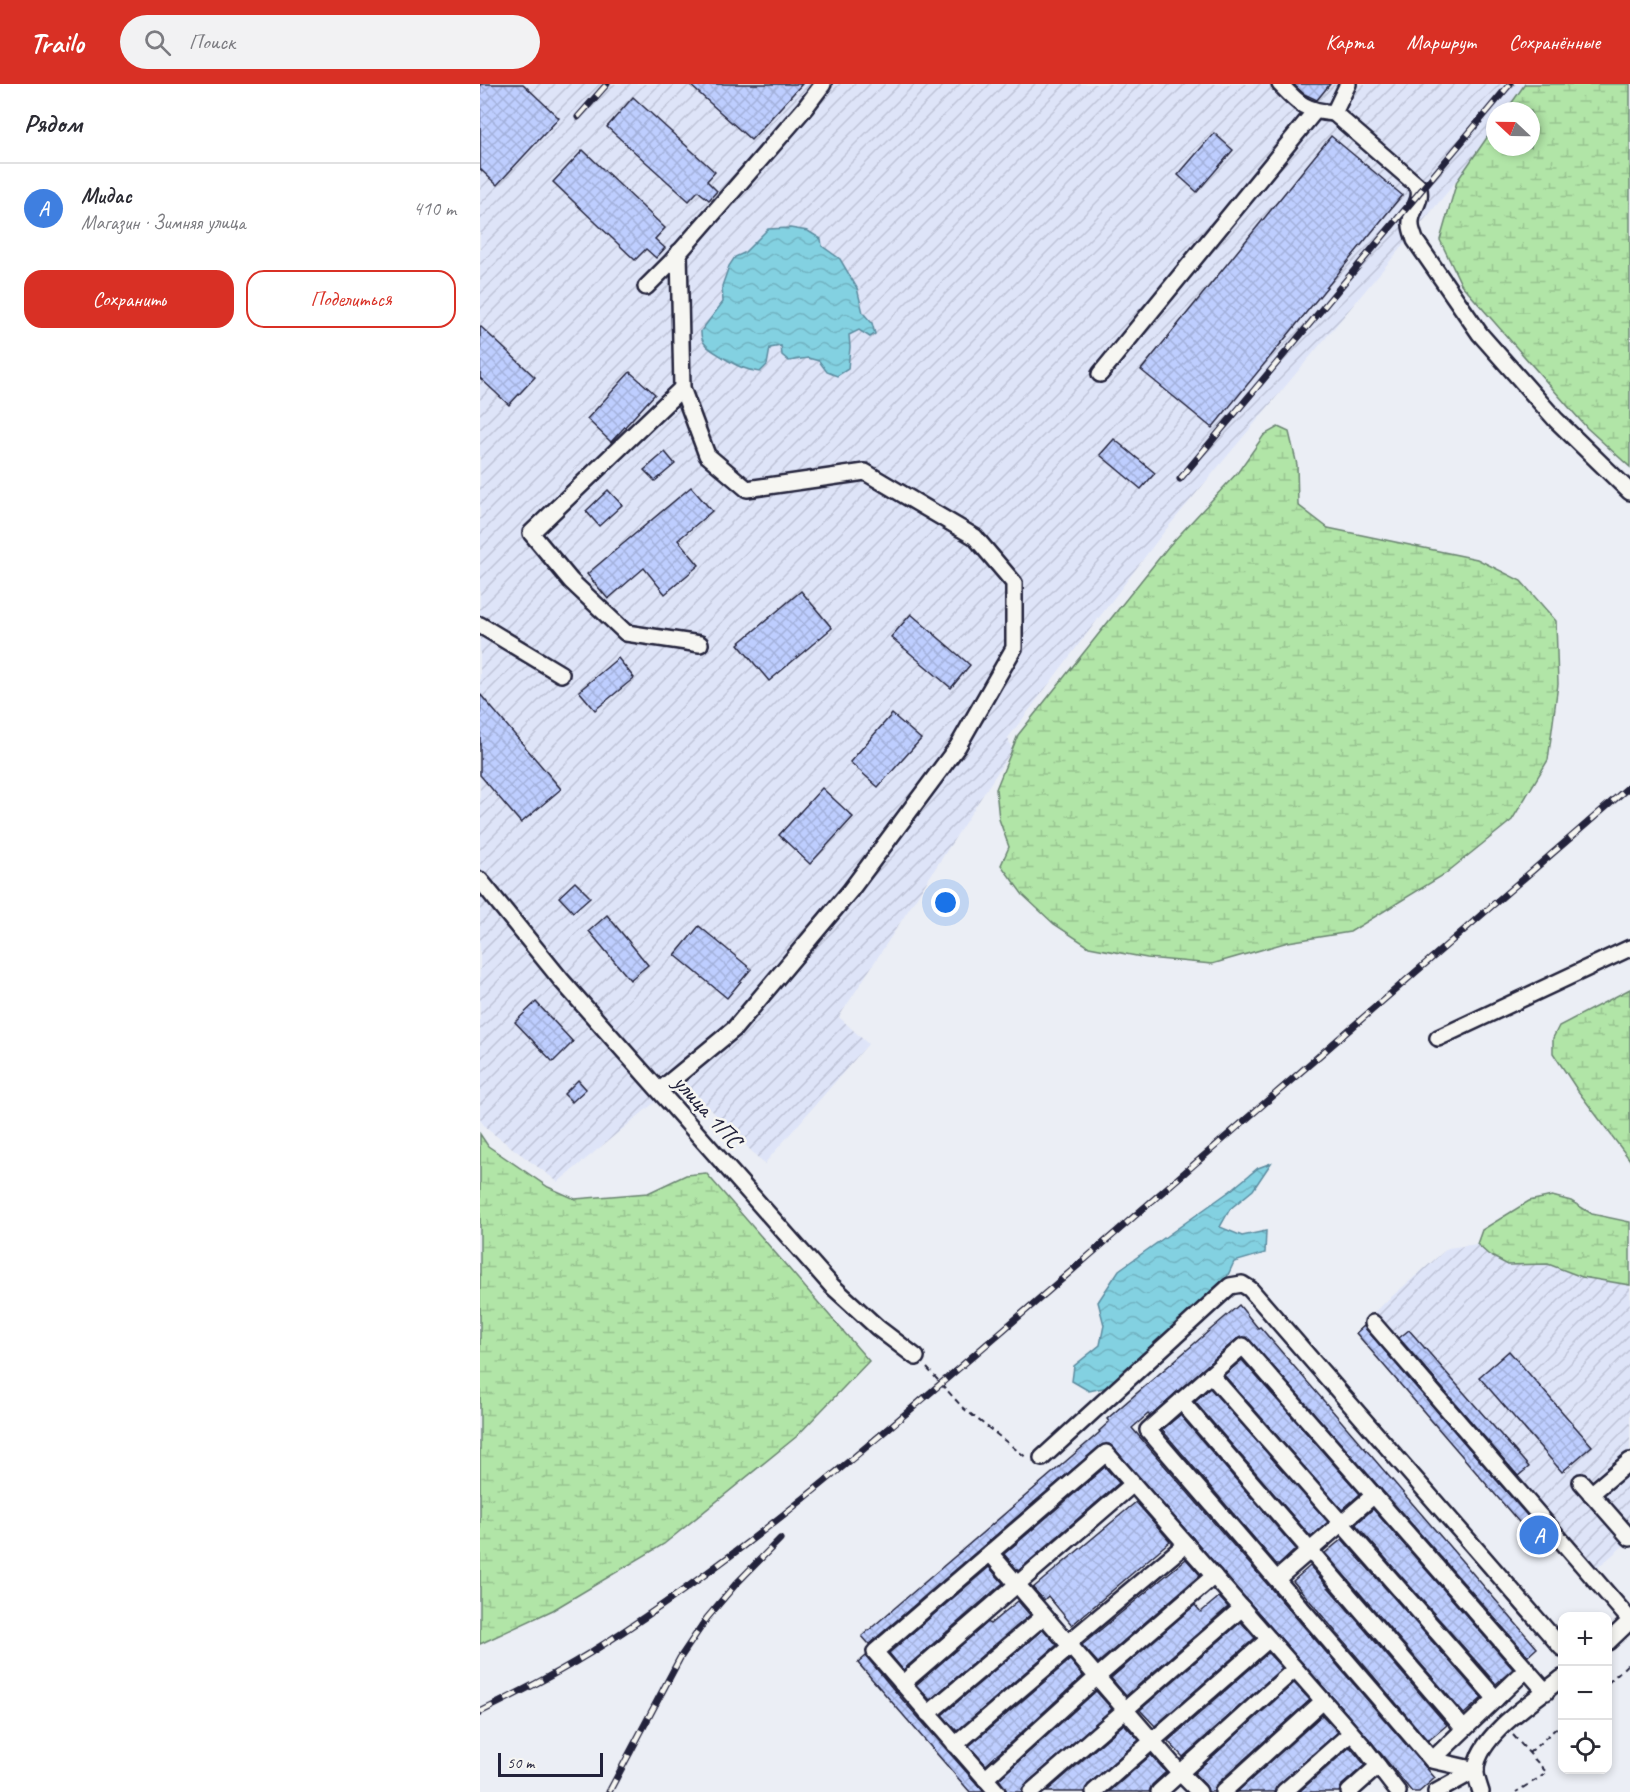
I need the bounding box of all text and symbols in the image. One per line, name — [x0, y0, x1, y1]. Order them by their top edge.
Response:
search box — [120, 15, 540, 69]
text: Trailo — [30, 25, 84, 60]
icon: search — [141, 26, 174, 59]
text: Поиск — [189, 28, 235, 56]
text: Карта — [1325, 29, 1374, 55]
text: Маршрут — [1407, 29, 1476, 55]
text: Сохранённые — [1509, 29, 1600, 55]
north arrow — [1486, 102, 1540, 156]
text: Рядом — [24, 107, 82, 140]
text: Мидас — [81, 182, 132, 210]
text: A — [38, 196, 49, 221]
text: 410 m — [413, 196, 456, 221]
text: Магазин · Зимняя улица — [81, 210, 245, 235]
button: Сохранить — [24, 270, 234, 328]
button: Поделиться — [246, 270, 456, 328]
your location — [931, 888, 960, 917]
street label: улица 1ПС — [666, 1066, 751, 1157]
pin: A — [1520, 1512, 1558, 1558]
map controls — [1558, 1612, 1612, 1774]
button: + — [1558, 1612, 1612, 1666]
button: − — [1558, 1666, 1612, 1720]
button: locate — [1558, 1720, 1612, 1774]
scale bar — [498, 1750, 603, 1778]
text: 50 m — [507, 1753, 534, 1773]

